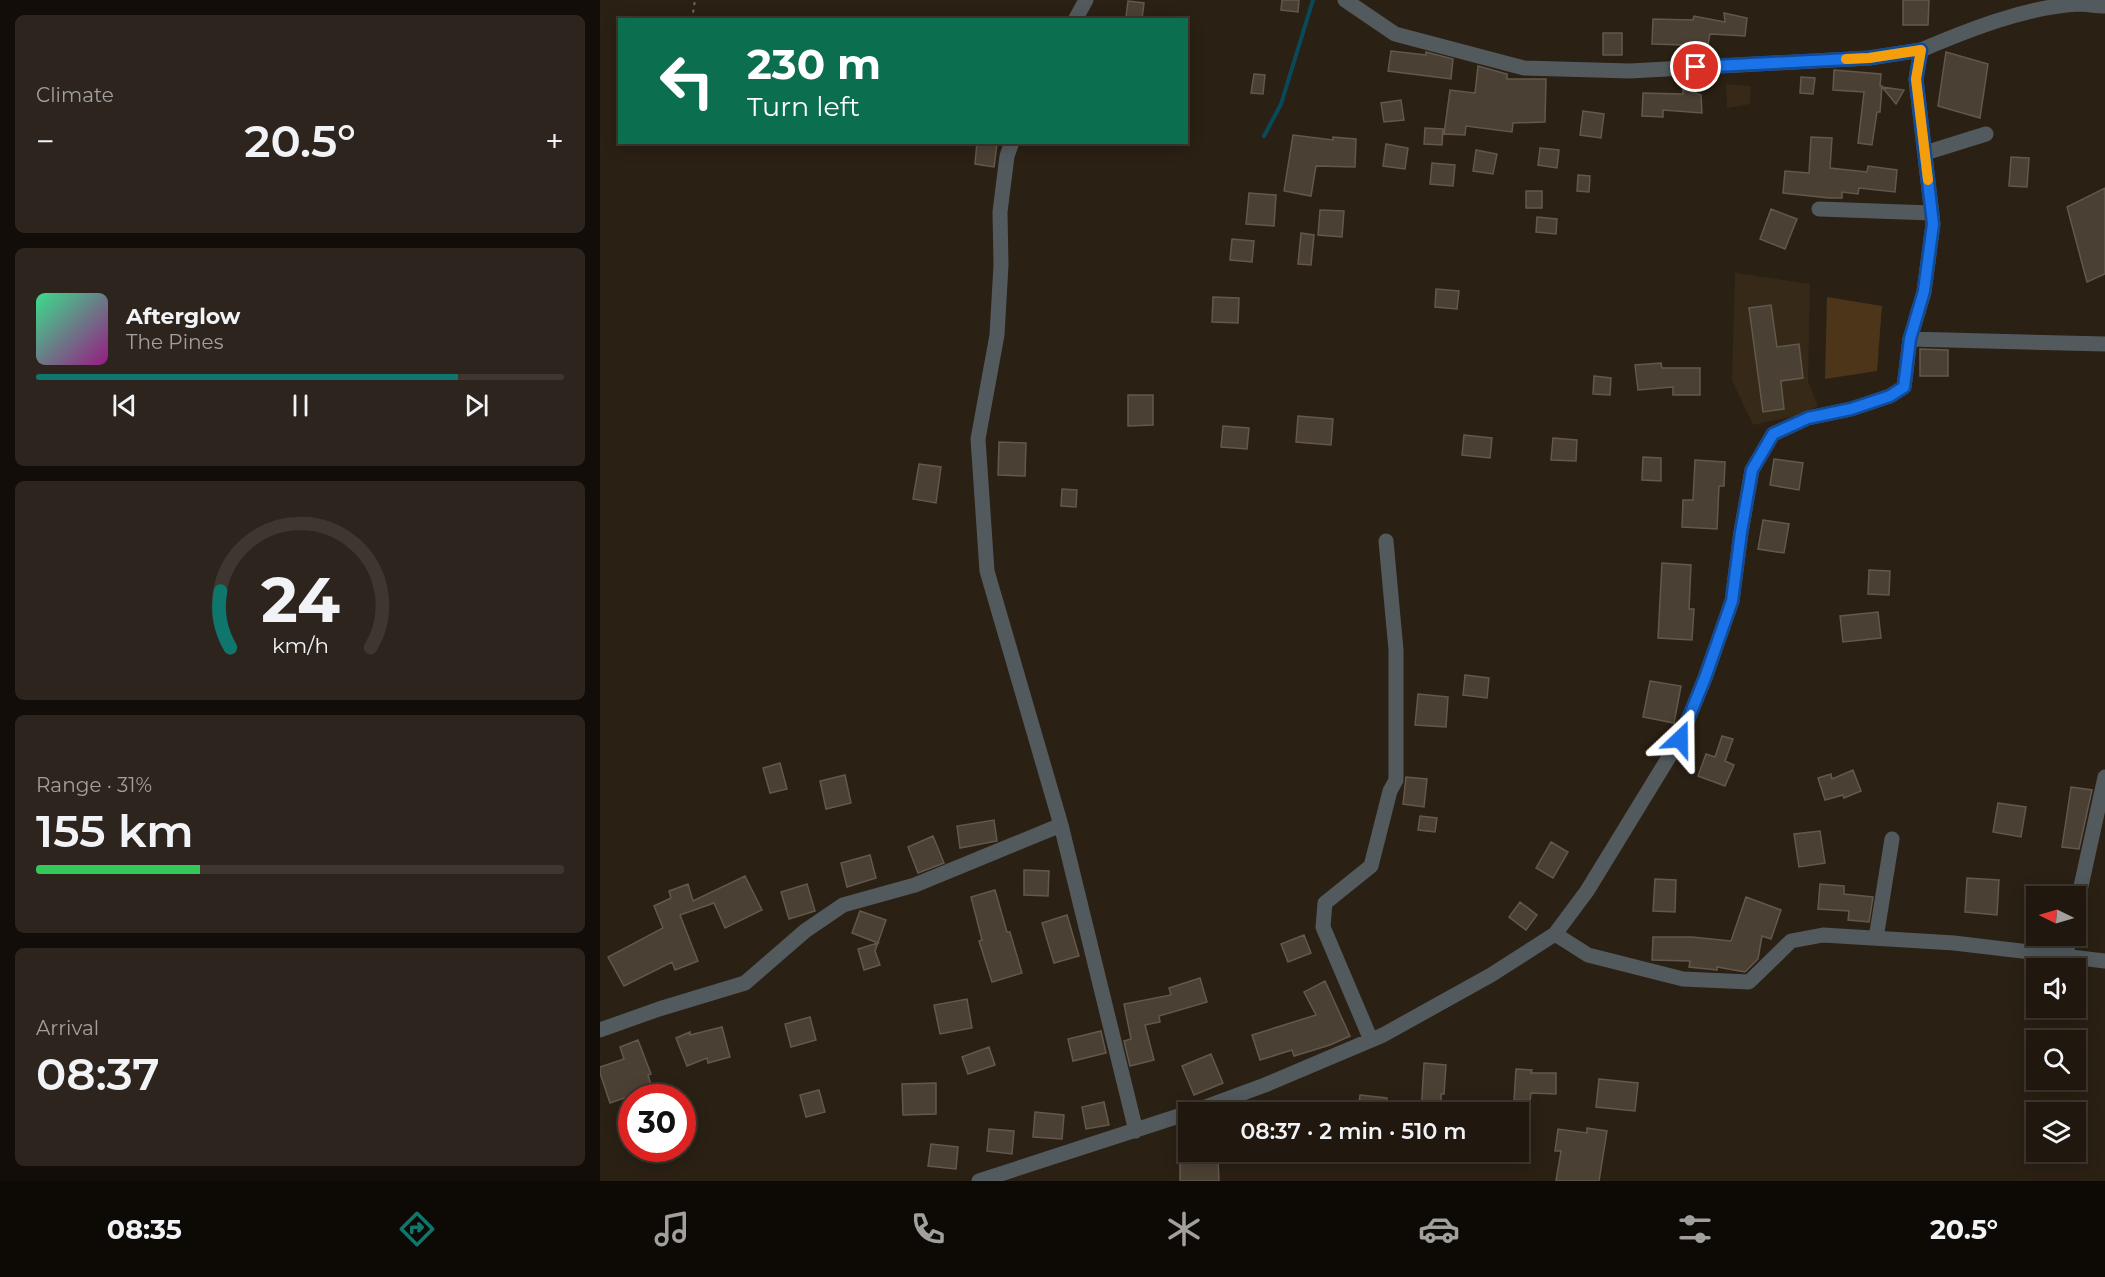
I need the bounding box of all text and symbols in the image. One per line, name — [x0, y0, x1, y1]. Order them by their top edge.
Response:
text: 230 m — [747, 38, 881, 90]
pin — [1670, 41, 1721, 92]
icon: left — [648, 42, 726, 120]
icon: arrive — [1679, 50, 1712, 83]
text: Climate — [36, 83, 114, 107]
text: Turn left — [747, 90, 860, 123]
text: 20.5° — [244, 113, 356, 168]
text: − — [36, 121, 55, 161]
text: + — [545, 121, 564, 161]
text: Afterglow — [126, 303, 240, 330]
text: The Pines — [126, 330, 223, 354]
icon: previous — [108, 389, 141, 422]
icon: pause — [284, 389, 317, 422]
icon: next — [460, 389, 493, 422]
text: 24 — [260, 562, 340, 638]
text: km/h — [271, 632, 329, 658]
position arrow — [1648, 707, 1712, 771]
text: Range · 31% — [36, 773, 152, 797]
text: 155 km — [36, 803, 194, 858]
north arrow — [2026, 886, 2086, 946]
map controls — [2026, 886, 2086, 1162]
button: sound — [2026, 958, 2086, 1018]
text: Arrival — [36, 1016, 99, 1040]
button: search — [2026, 1030, 2086, 1090]
text: 08:37 — [36, 1046, 160, 1101]
speed limit sign: 30 — [618, 1084, 696, 1162]
button: layers — [2026, 1102, 2086, 1162]
text: 08:37 · 2 min · 510 m — [1240, 1118, 1467, 1145]
icon: directions — [396, 1208, 438, 1250]
icon: music — [651, 1208, 693, 1250]
icon: phone — [907, 1208, 949, 1250]
icon: climate — [1163, 1208, 1205, 1250]
icon: car — [1418, 1208, 1460, 1250]
icon: filters — [1674, 1208, 1716, 1250]
text: 08:35 — [107, 1213, 182, 1246]
text: 20.5° — [1930, 1213, 1998, 1246]

